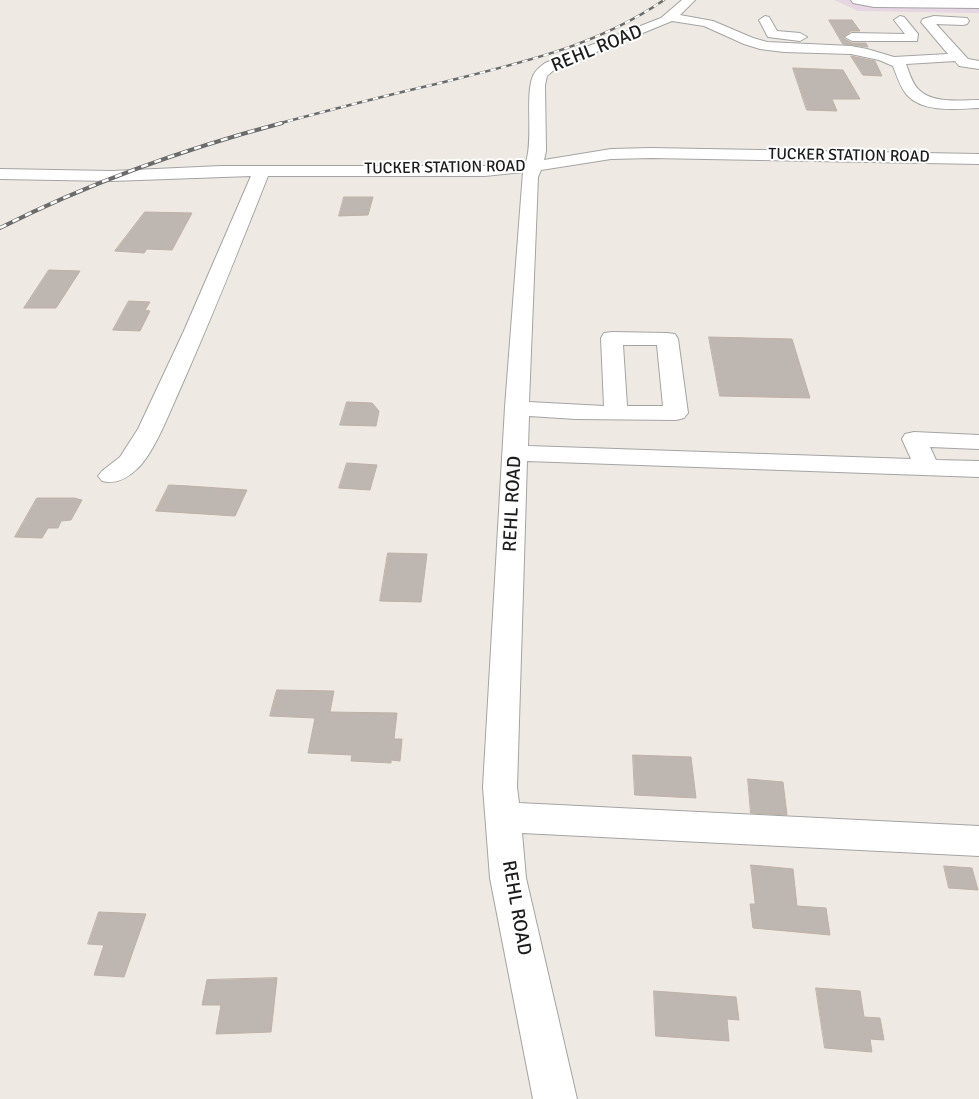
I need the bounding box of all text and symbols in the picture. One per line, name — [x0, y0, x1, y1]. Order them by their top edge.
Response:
street label: REHL ROAD — [548, 20, 646, 78]
street label: TUCKER STATION ROAD — [768, 145, 930, 167]
street label: TUCKER STATION ROAD — [364, 157, 526, 179]
street label: REHL ROAD — [499, 455, 527, 553]
street label: REHL ROAD — [496, 859, 536, 957]

